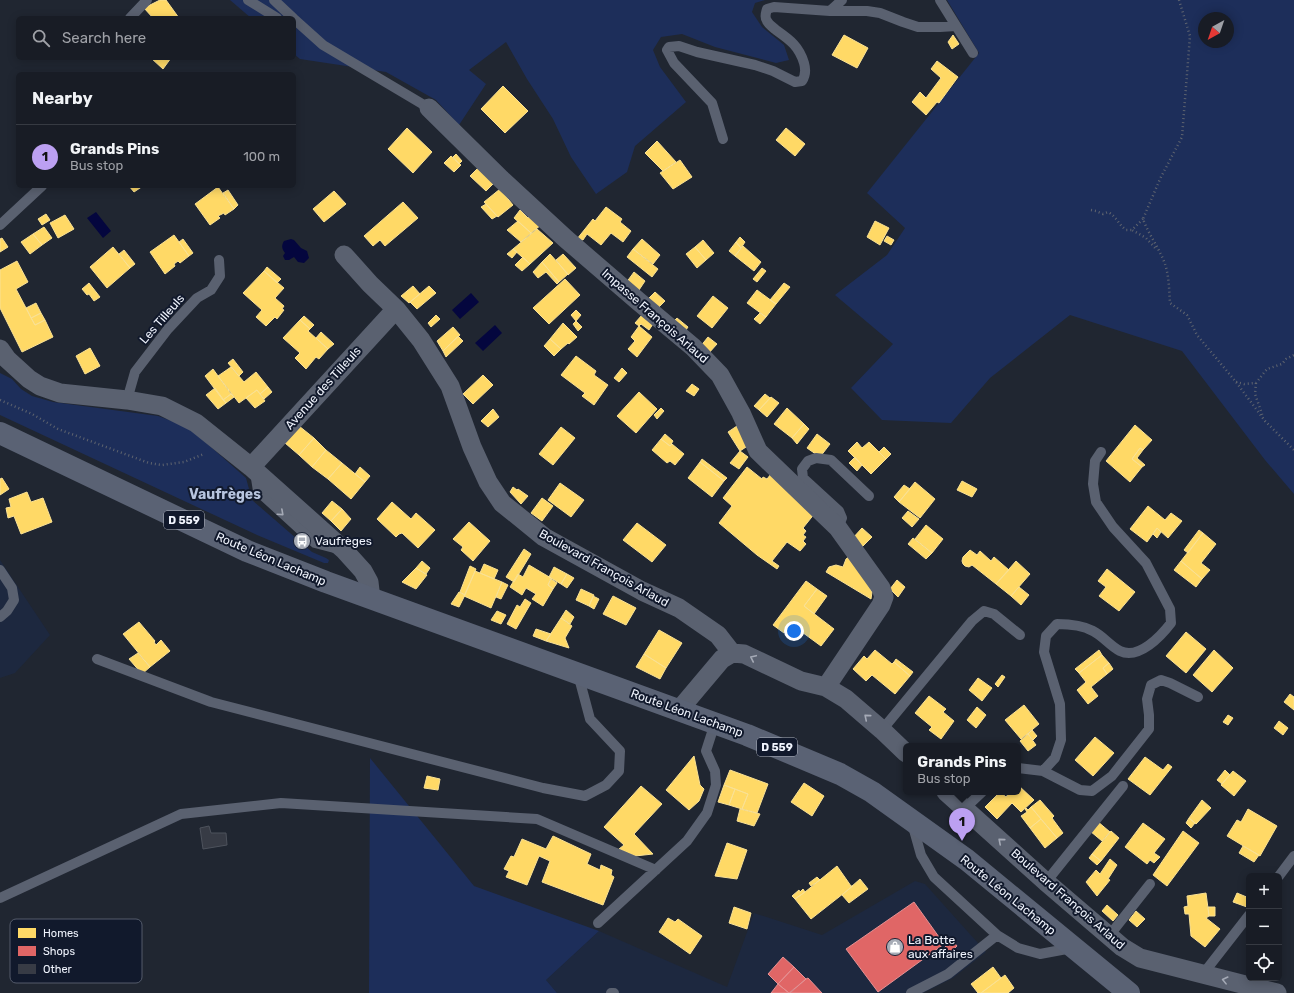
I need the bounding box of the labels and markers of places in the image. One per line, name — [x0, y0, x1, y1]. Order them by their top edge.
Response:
bus stop icon: Vaufrèges — [292, 531, 312, 551]
place label: Vaufrèges — [315, 534, 372, 548]
pin: 1 — [949, 808, 975, 841]
place label: La Botte aux affaires — [908, 933, 973, 961]
shop icon: La Botte aux affaires — [885, 937, 905, 957]

